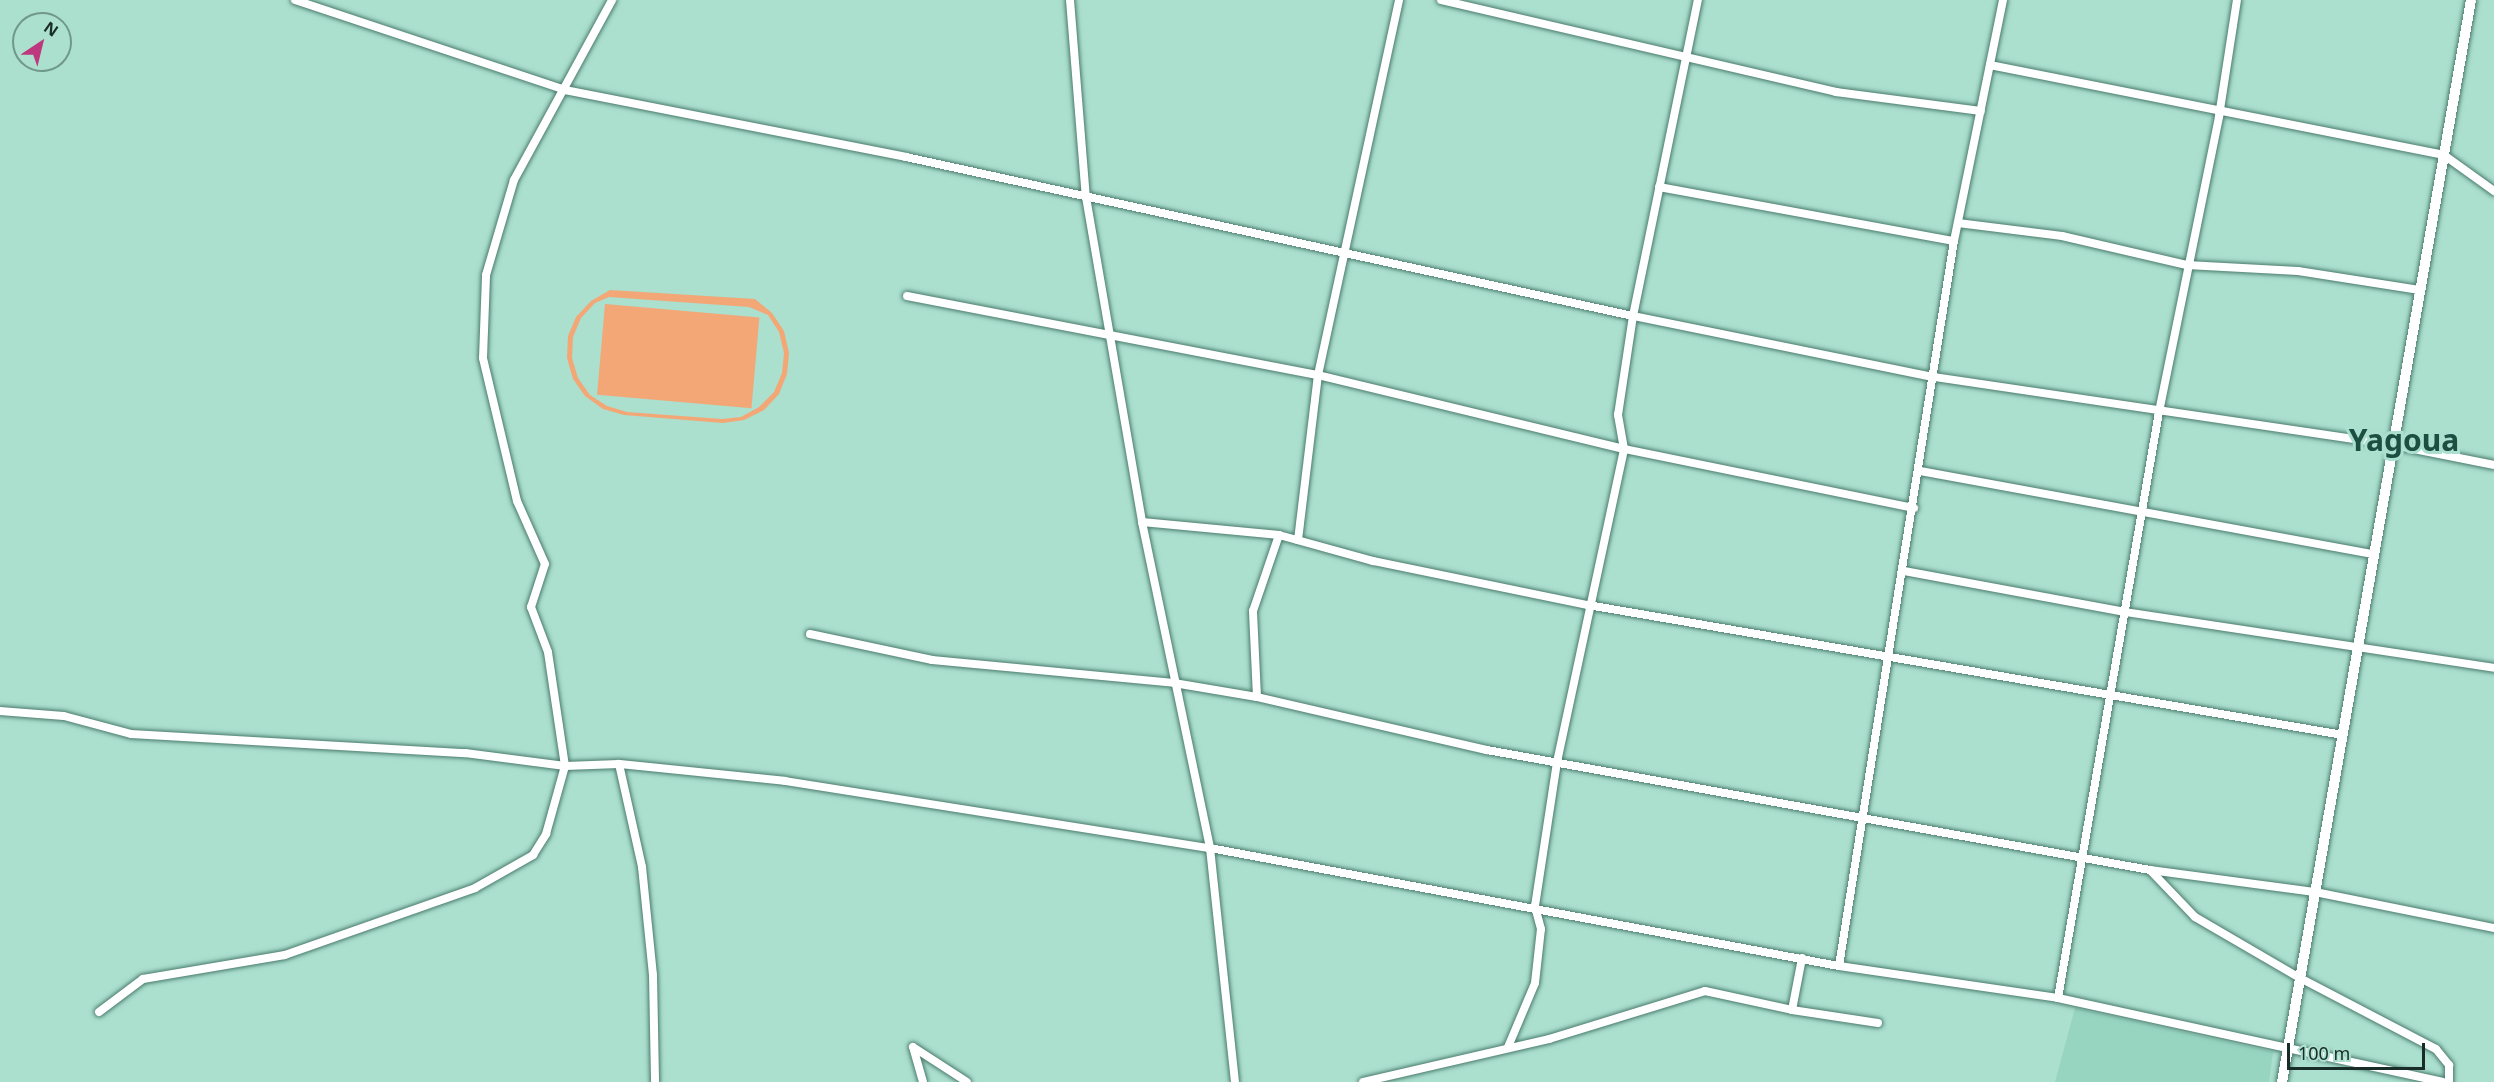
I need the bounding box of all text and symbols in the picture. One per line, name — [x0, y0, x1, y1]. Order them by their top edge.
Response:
north arrow — [12, 12, 72, 72]
text: N — [40, 16, 63, 42]
district label: Yagoua — [2349, 422, 2459, 458]
scale bar — [2290, 1031, 2428, 1069]
text: 100 m — [2298, 1041, 2350, 1065]

